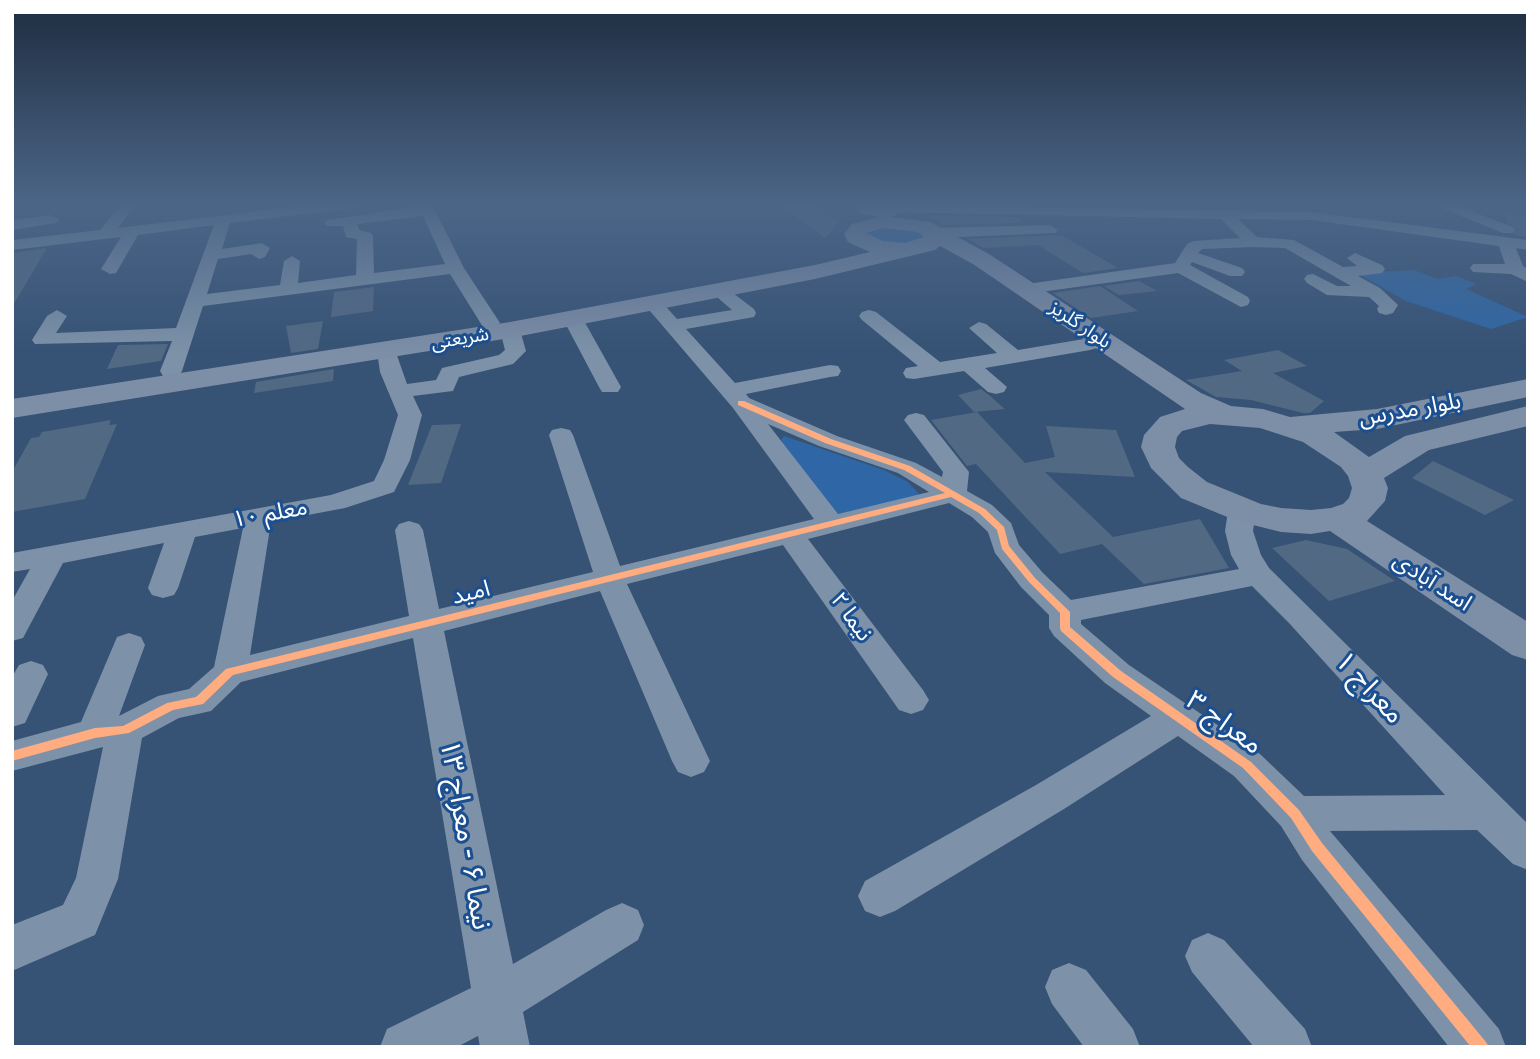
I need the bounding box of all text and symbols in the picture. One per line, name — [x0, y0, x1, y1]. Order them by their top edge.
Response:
street label: بلوار گلریز — [1045, 296, 1115, 354]
street label: شریعتی — [429, 323, 491, 355]
street label: بلوار مدرس — [1357, 387, 1463, 433]
street label: معلم ۱۰ — [230, 494, 310, 534]
street label: اسد آبادی — [1388, 546, 1476, 618]
street label: امید — [449, 575, 493, 611]
street label: نیما ۲ — [824, 587, 878, 647]
street label: معراج ۱ — [1327, 645, 1411, 731]
street label: معراج ۳ — [1179, 684, 1269, 762]
street label: نیما ۶ - معراج ۱۳ — [432, 737, 498, 933]

